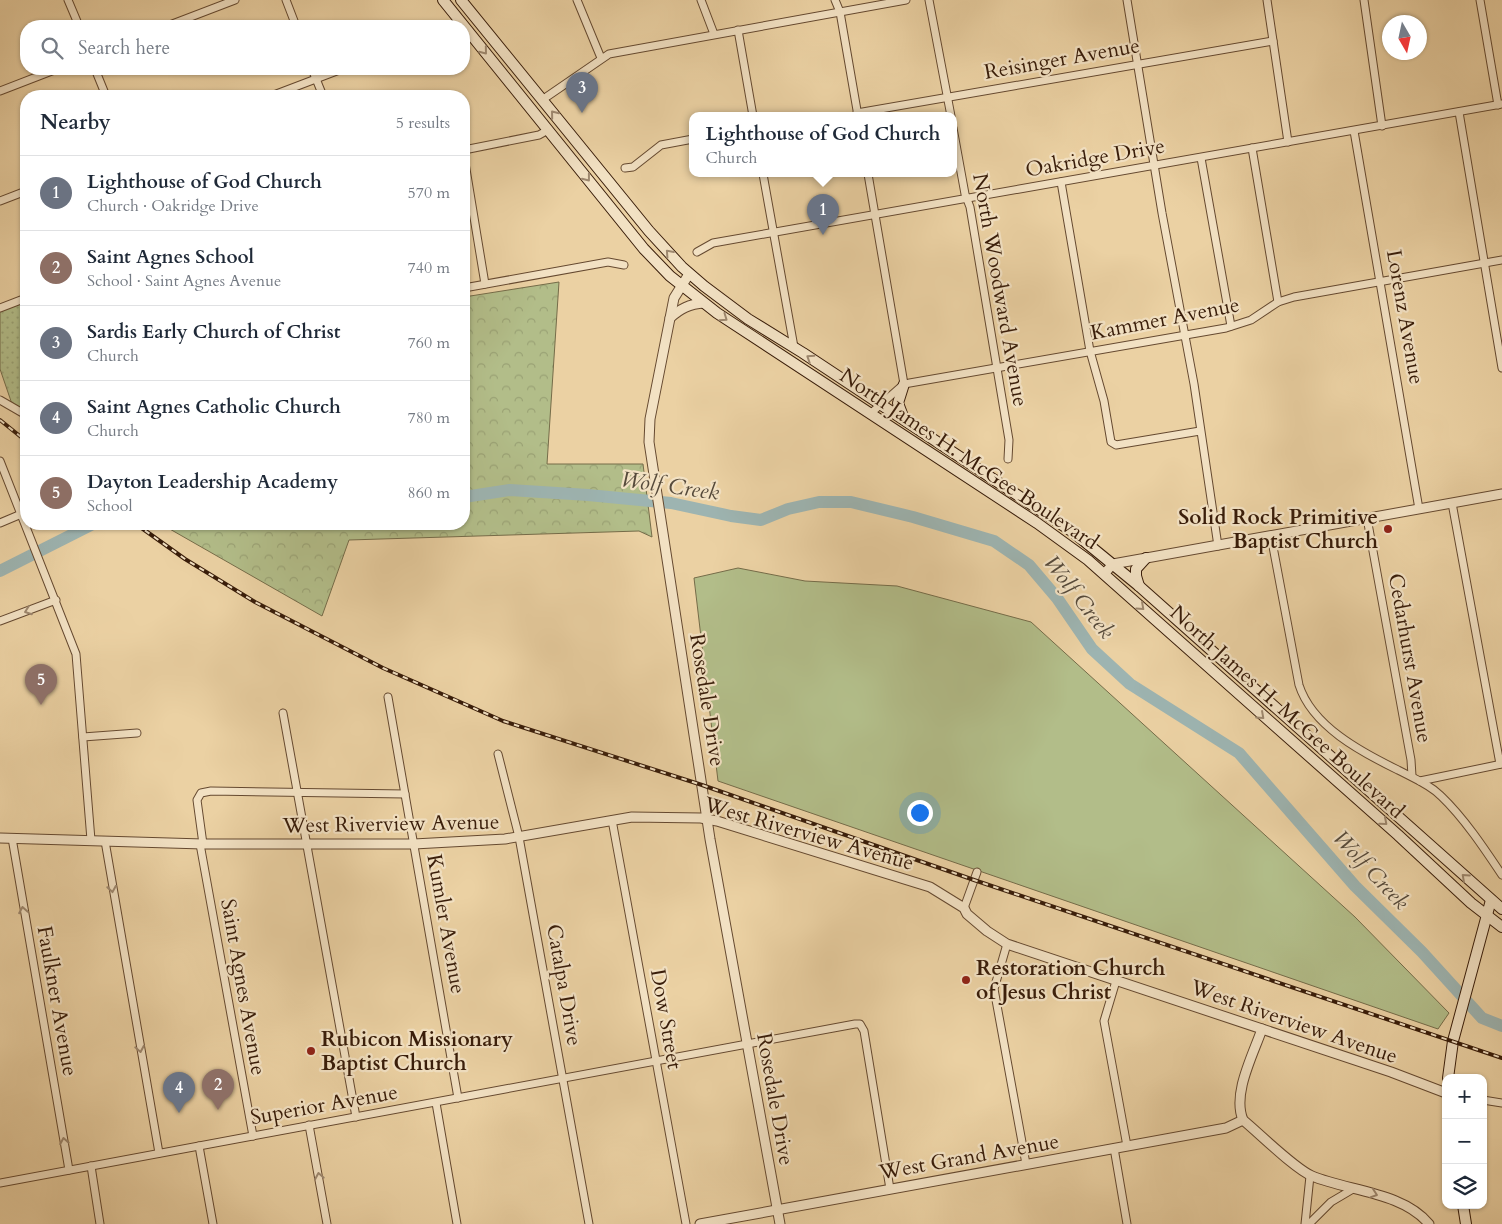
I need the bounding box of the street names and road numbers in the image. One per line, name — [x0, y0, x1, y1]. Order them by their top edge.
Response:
street label: Reisinger Avenue — [982, 31, 1142, 87]
street label: Oakridge Drive — [1023, 131, 1167, 185]
street label: North Woodward Avenue — [965, 171, 1035, 409]
street label: Lorenz Avenue — [1379, 247, 1431, 387]
street label: Kammer Avenue — [1088, 290, 1242, 348]
street label: North James H. McGee Boulevard — [834, 361, 1104, 557]
street label: Cedarhurst Avenue — [1381, 571, 1439, 745]
street label: North James H. McGee Boulevard — [1163, 599, 1411, 825]
street label: Rosedale Drive — [682, 632, 732, 768]
street label: West Riverview Avenue — [700, 790, 917, 878]
street label: West Riverview Avenue — [281, 808, 500, 840]
street label: Kumler Avenue — [419, 852, 473, 996]
street label: Saint Agnes Avenue — [213, 897, 273, 1077]
street label: Catalpa Drive — [539, 922, 589, 1048]
street label: Faulkner Avenue — [30, 924, 84, 1078]
street label: Dow Street — [643, 967, 689, 1072]
street label: West Riverview Avenue — [1186, 973, 1401, 1071]
street label: Rosedale Drive — [749, 1030, 801, 1168]
street label: Superior Avenue — [248, 1078, 400, 1132]
street label: West Grand Avenue — [876, 1127, 1061, 1187]

